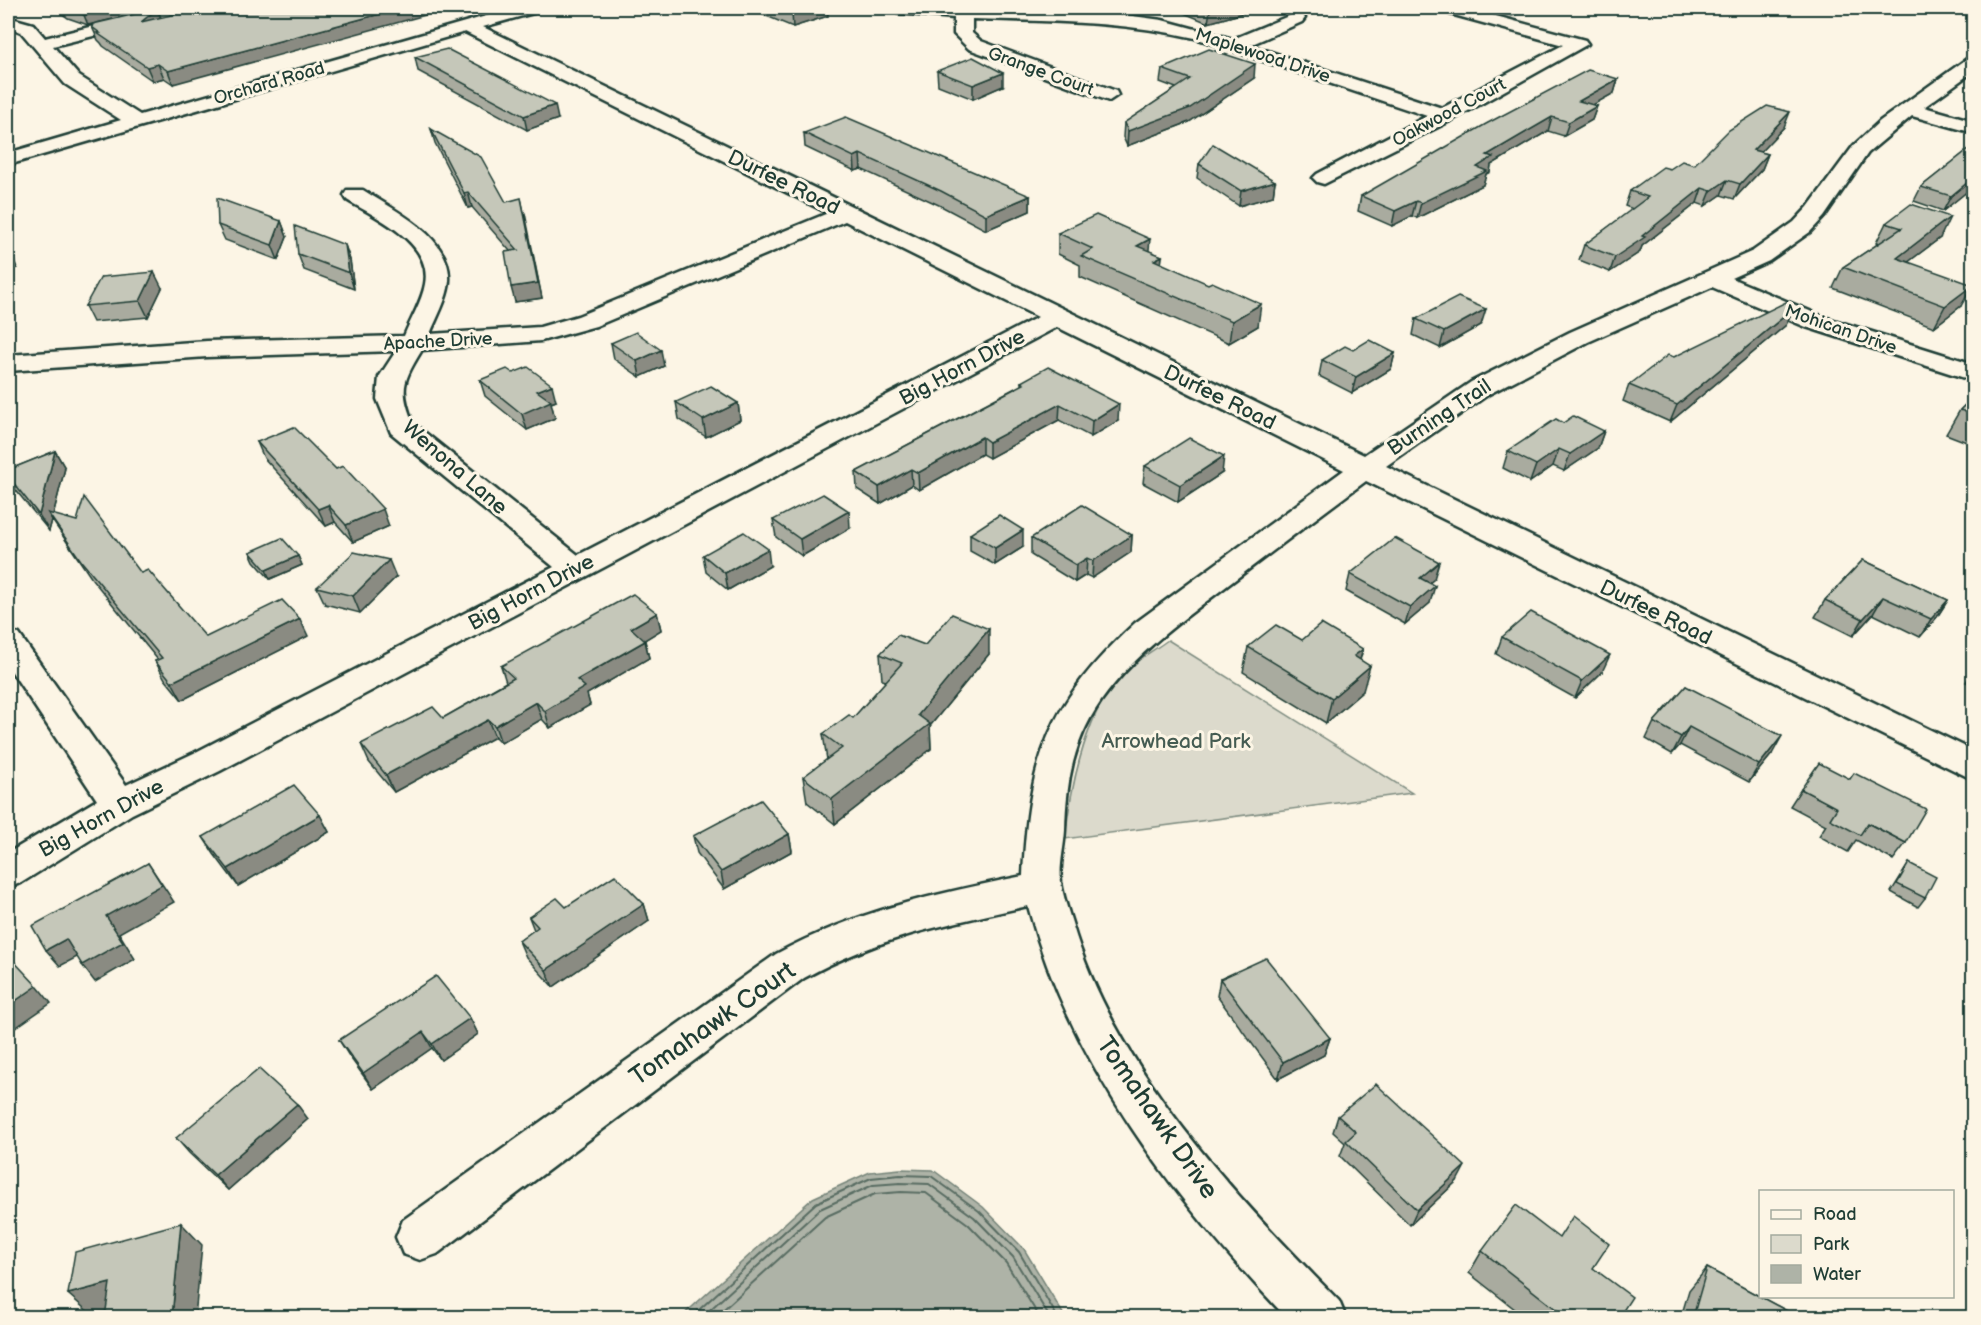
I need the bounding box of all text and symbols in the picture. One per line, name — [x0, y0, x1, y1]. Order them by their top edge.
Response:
street label: Maplewood Drive — [1193, 24, 1333, 87]
street label: Grange Court — [985, 43, 1097, 100]
street label: Orchard Road — [211, 58, 327, 109]
street label: Oakwood Court — [1389, 74, 1510, 151]
street label: Durfee Road — [724, 145, 844, 220]
street label: Mohican Drive — [1782, 300, 1900, 359]
street label: Big Horn Drive — [895, 324, 1029, 411]
street label: Apache Drive — [383, 328, 493, 355]
street label: Durfee Road — [1160, 360, 1280, 435]
street label: Burning Trail — [1383, 374, 1496, 461]
street label: Wenona Lane — [397, 415, 512, 520]
street label: Big Horn Drive — [464, 549, 598, 636]
street label: Durfee Road — [1596, 575, 1716, 650]
park label: Arrowhead Park — [1101, 729, 1251, 754]
street label: Big Horn Drive — [34, 774, 168, 863]
street label: Tomahawk Court — [624, 956, 802, 1093]
street label: Tomahawk Drive — [1089, 1031, 1224, 1205]
legend — [1759, 1190, 1954, 1298]
text: Road — [1813, 1204, 1857, 1225]
text: Park — [1813, 1234, 1849, 1255]
text: Water — [1813, 1264, 1861, 1285]

